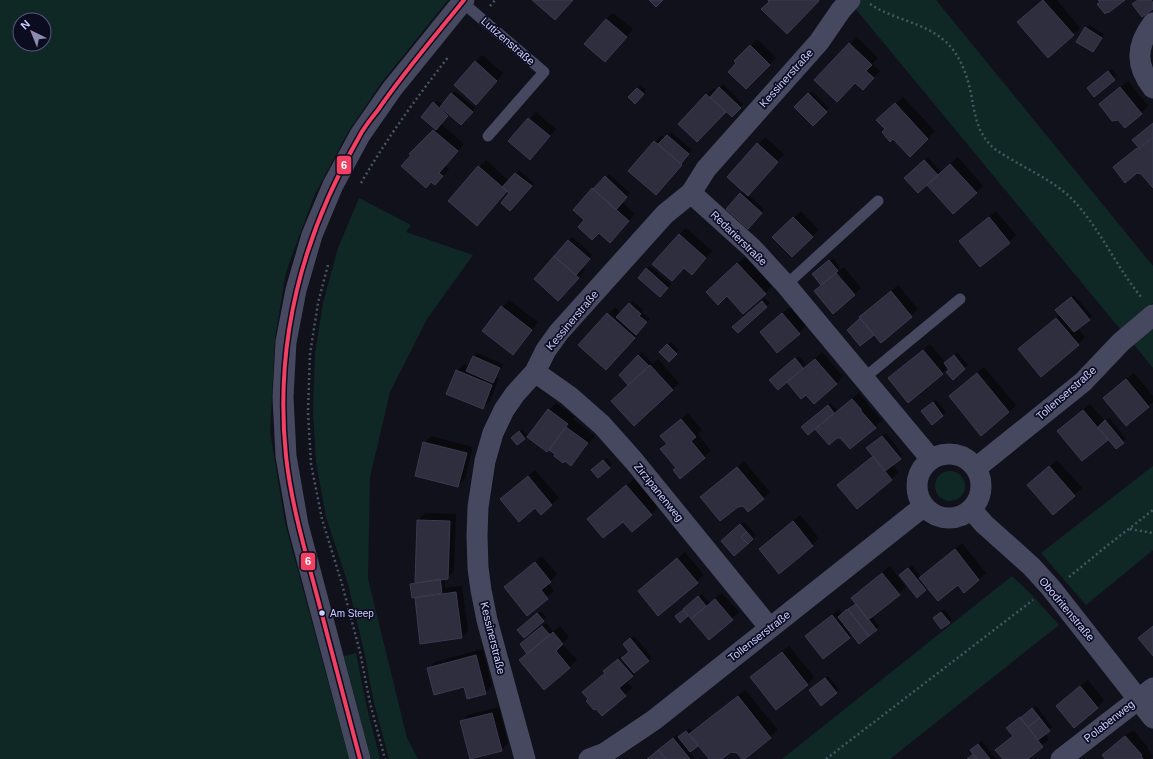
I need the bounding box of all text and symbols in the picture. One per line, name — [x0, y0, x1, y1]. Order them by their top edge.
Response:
north arrow — [12, 12, 52, 52]
street label: Lutizenstraße — [479, 15, 537, 67]
text: N — [18, 18, 32, 32]
street label: Kessinerstraße — [757, 46, 815, 110]
line badge: 6 — [336, 155, 352, 175]
text: 6 — [341, 159, 347, 171]
street label: Redarierstraße — [708, 208, 770, 268]
street label: Kessinerstraße — [544, 288, 600, 352]
street label: Tollenserstraße — [1034, 364, 1098, 422]
street label: Zirzipanenweg — [632, 460, 686, 524]
line badge: 6 — [300, 552, 316, 571]
text: 6 — [305, 555, 311, 567]
street label: Obodritenstraße — [1037, 575, 1097, 643]
street label: Kessinerstraße — [478, 601, 508, 675]
marker: Am Steep — [317, 608, 327, 618]
place label: Am Steep — [330, 608, 374, 619]
street label: Tollenserstraße — [726, 608, 792, 664]
street label: Polabenweg — [1081, 698, 1137, 744]

